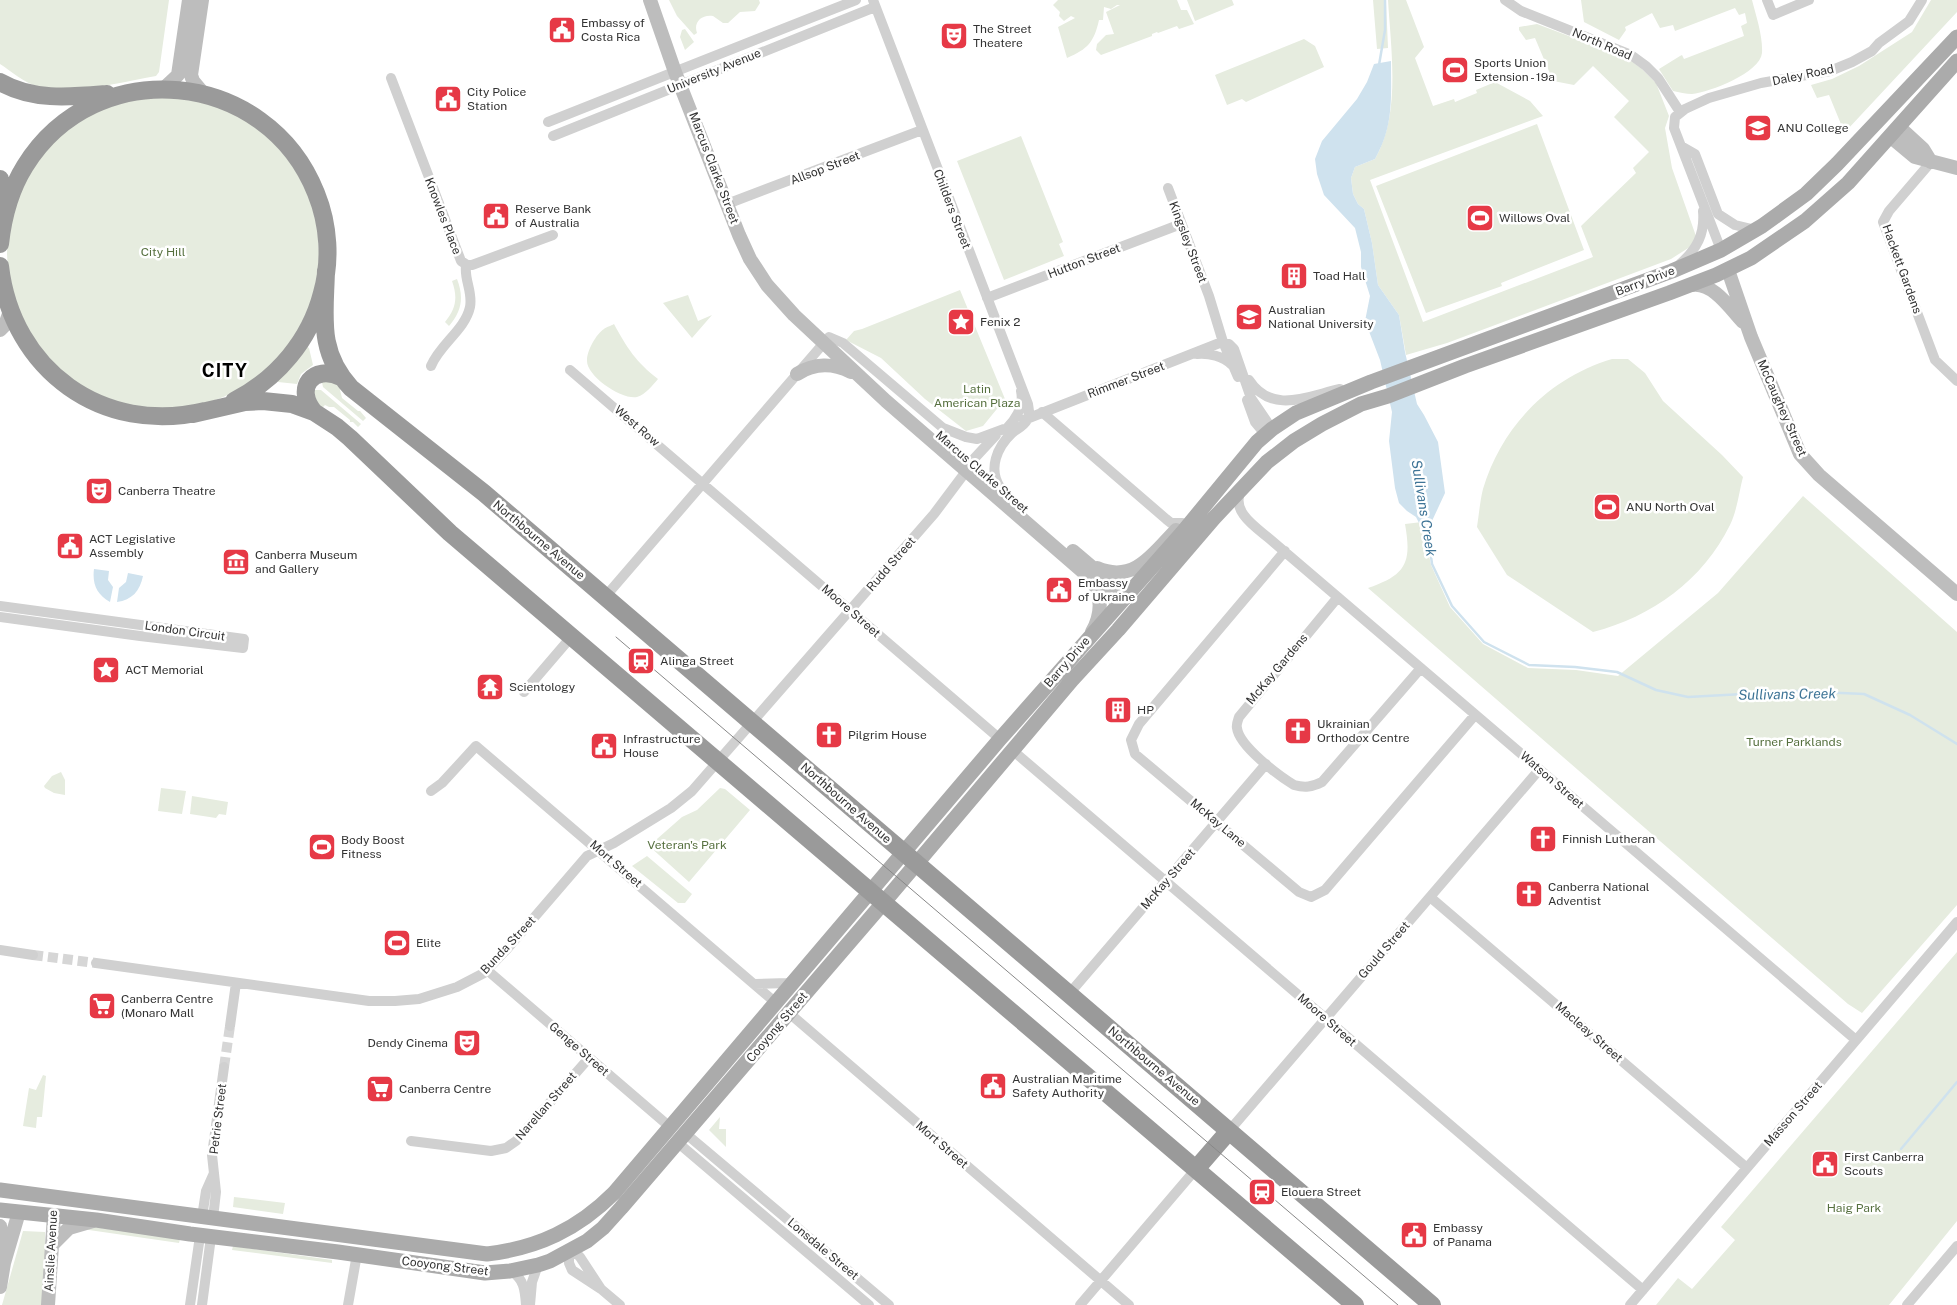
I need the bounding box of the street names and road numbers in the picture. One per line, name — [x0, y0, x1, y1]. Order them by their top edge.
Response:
street label: North Road — [1570, 25, 1634, 63]
street label: University Avenue — [665, 46, 763, 96]
street label: Daley Road — [1771, 62, 1835, 88]
street label: Marcus Clarke Street — [686, 110, 742, 226]
street label: Allsop Street — [788, 148, 862, 188]
street label: Childers Street — [930, 167, 974, 251]
street label: Knowles Place — [422, 176, 464, 257]
street label: Kingsley Street — [1166, 199, 1210, 285]
street label: Hackett Gardens — [1879, 223, 1925, 315]
street label: Hutton Street — [1046, 241, 1122, 281]
street label: Barry Drive — [1613, 263, 1677, 299]
street label: McCaughey Street — [1754, 358, 1810, 459]
street label: Rimmer Street — [1086, 359, 1167, 401]
street label: West Row — [612, 403, 663, 450]
street label: Marcus Clarke Street — [933, 428, 1032, 516]
street label: Northbourne Avenue — [490, 498, 588, 583]
street label: Rudd Street — [864, 534, 919, 594]
street label: Moore Street — [819, 582, 884, 641]
street label: London Circuit — [144, 618, 227, 644]
street label: McKay Gardens — [1243, 631, 1311, 707]
street label: Barry Drive — [1041, 634, 1093, 690]
street label: Watson Street — [1517, 749, 1587, 812]
street label: Northbourne Avenue — [798, 760, 894, 846]
street label: McKay Lane — [1187, 796, 1249, 850]
street label: Mort Street — [587, 838, 645, 891]
street label: McKay Street — [1138, 846, 1198, 912]
street label: Bunda Street — [478, 913, 539, 977]
street label: Gould Street — [1355, 918, 1413, 981]
street label: Cooyong Street — [744, 989, 811, 1065]
street label: Moore Street — [1295, 991, 1360, 1050]
street label: Macleay Street — [1553, 999, 1626, 1065]
street label: Genge Street — [546, 1019, 612, 1079]
street label: Northbourne Avenue — [1105, 1024, 1203, 1109]
street label: Narellan Street — [513, 1069, 580, 1143]
street label: Masson Street — [1761, 1079, 1825, 1149]
street label: Petrie Street — [207, 1083, 229, 1155]
street label: Mort Street — [913, 1119, 971, 1172]
street label: Ainslie Avenue — [42, 1210, 60, 1292]
street label: Lonsdale Street — [785, 1215, 862, 1283]
street label: Cooyong Street — [401, 1254, 489, 1278]

